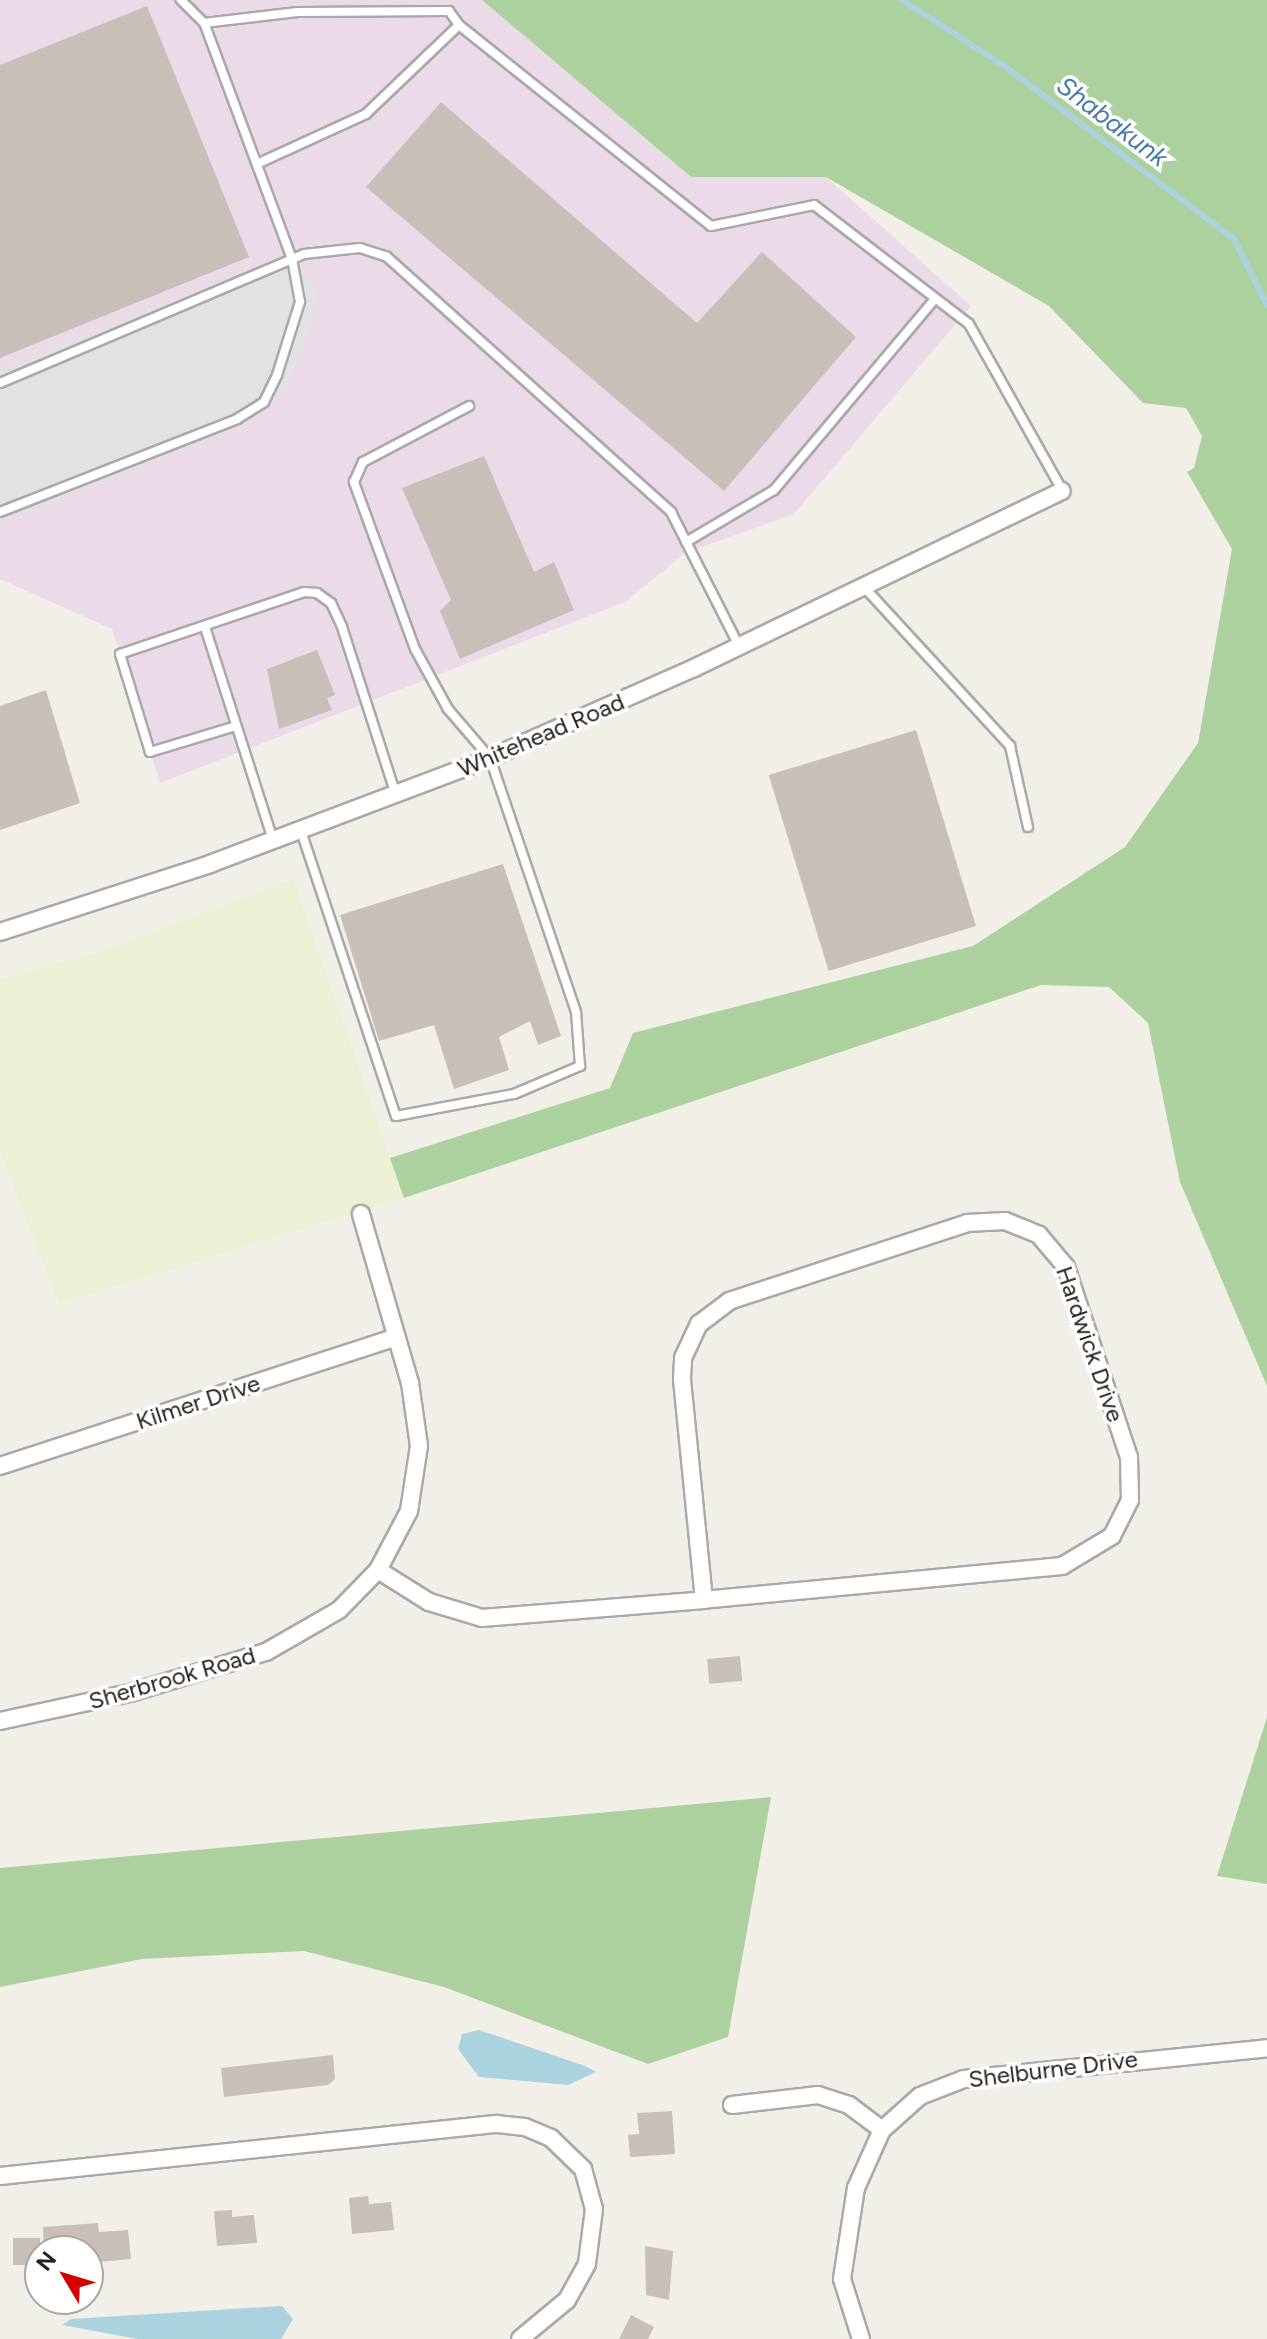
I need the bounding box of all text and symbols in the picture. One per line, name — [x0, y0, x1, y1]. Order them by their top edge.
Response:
water label: Shabakunk — [1050, 70, 1174, 174]
street label: Whitehead Road — [453, 687, 629, 783]
street label: Hardwick Drive — [1050, 1262, 1130, 1426]
street label: Kilmer Drive — [132, 1368, 264, 1436]
street label: Sherbrook Road — [85, 1640, 259, 1716]
street label: Shelburne Drive — [967, 2044, 1139, 2094]
north arrow — [24, 2235, 104, 2315]
text: N — [30, 2246, 62, 2276]

